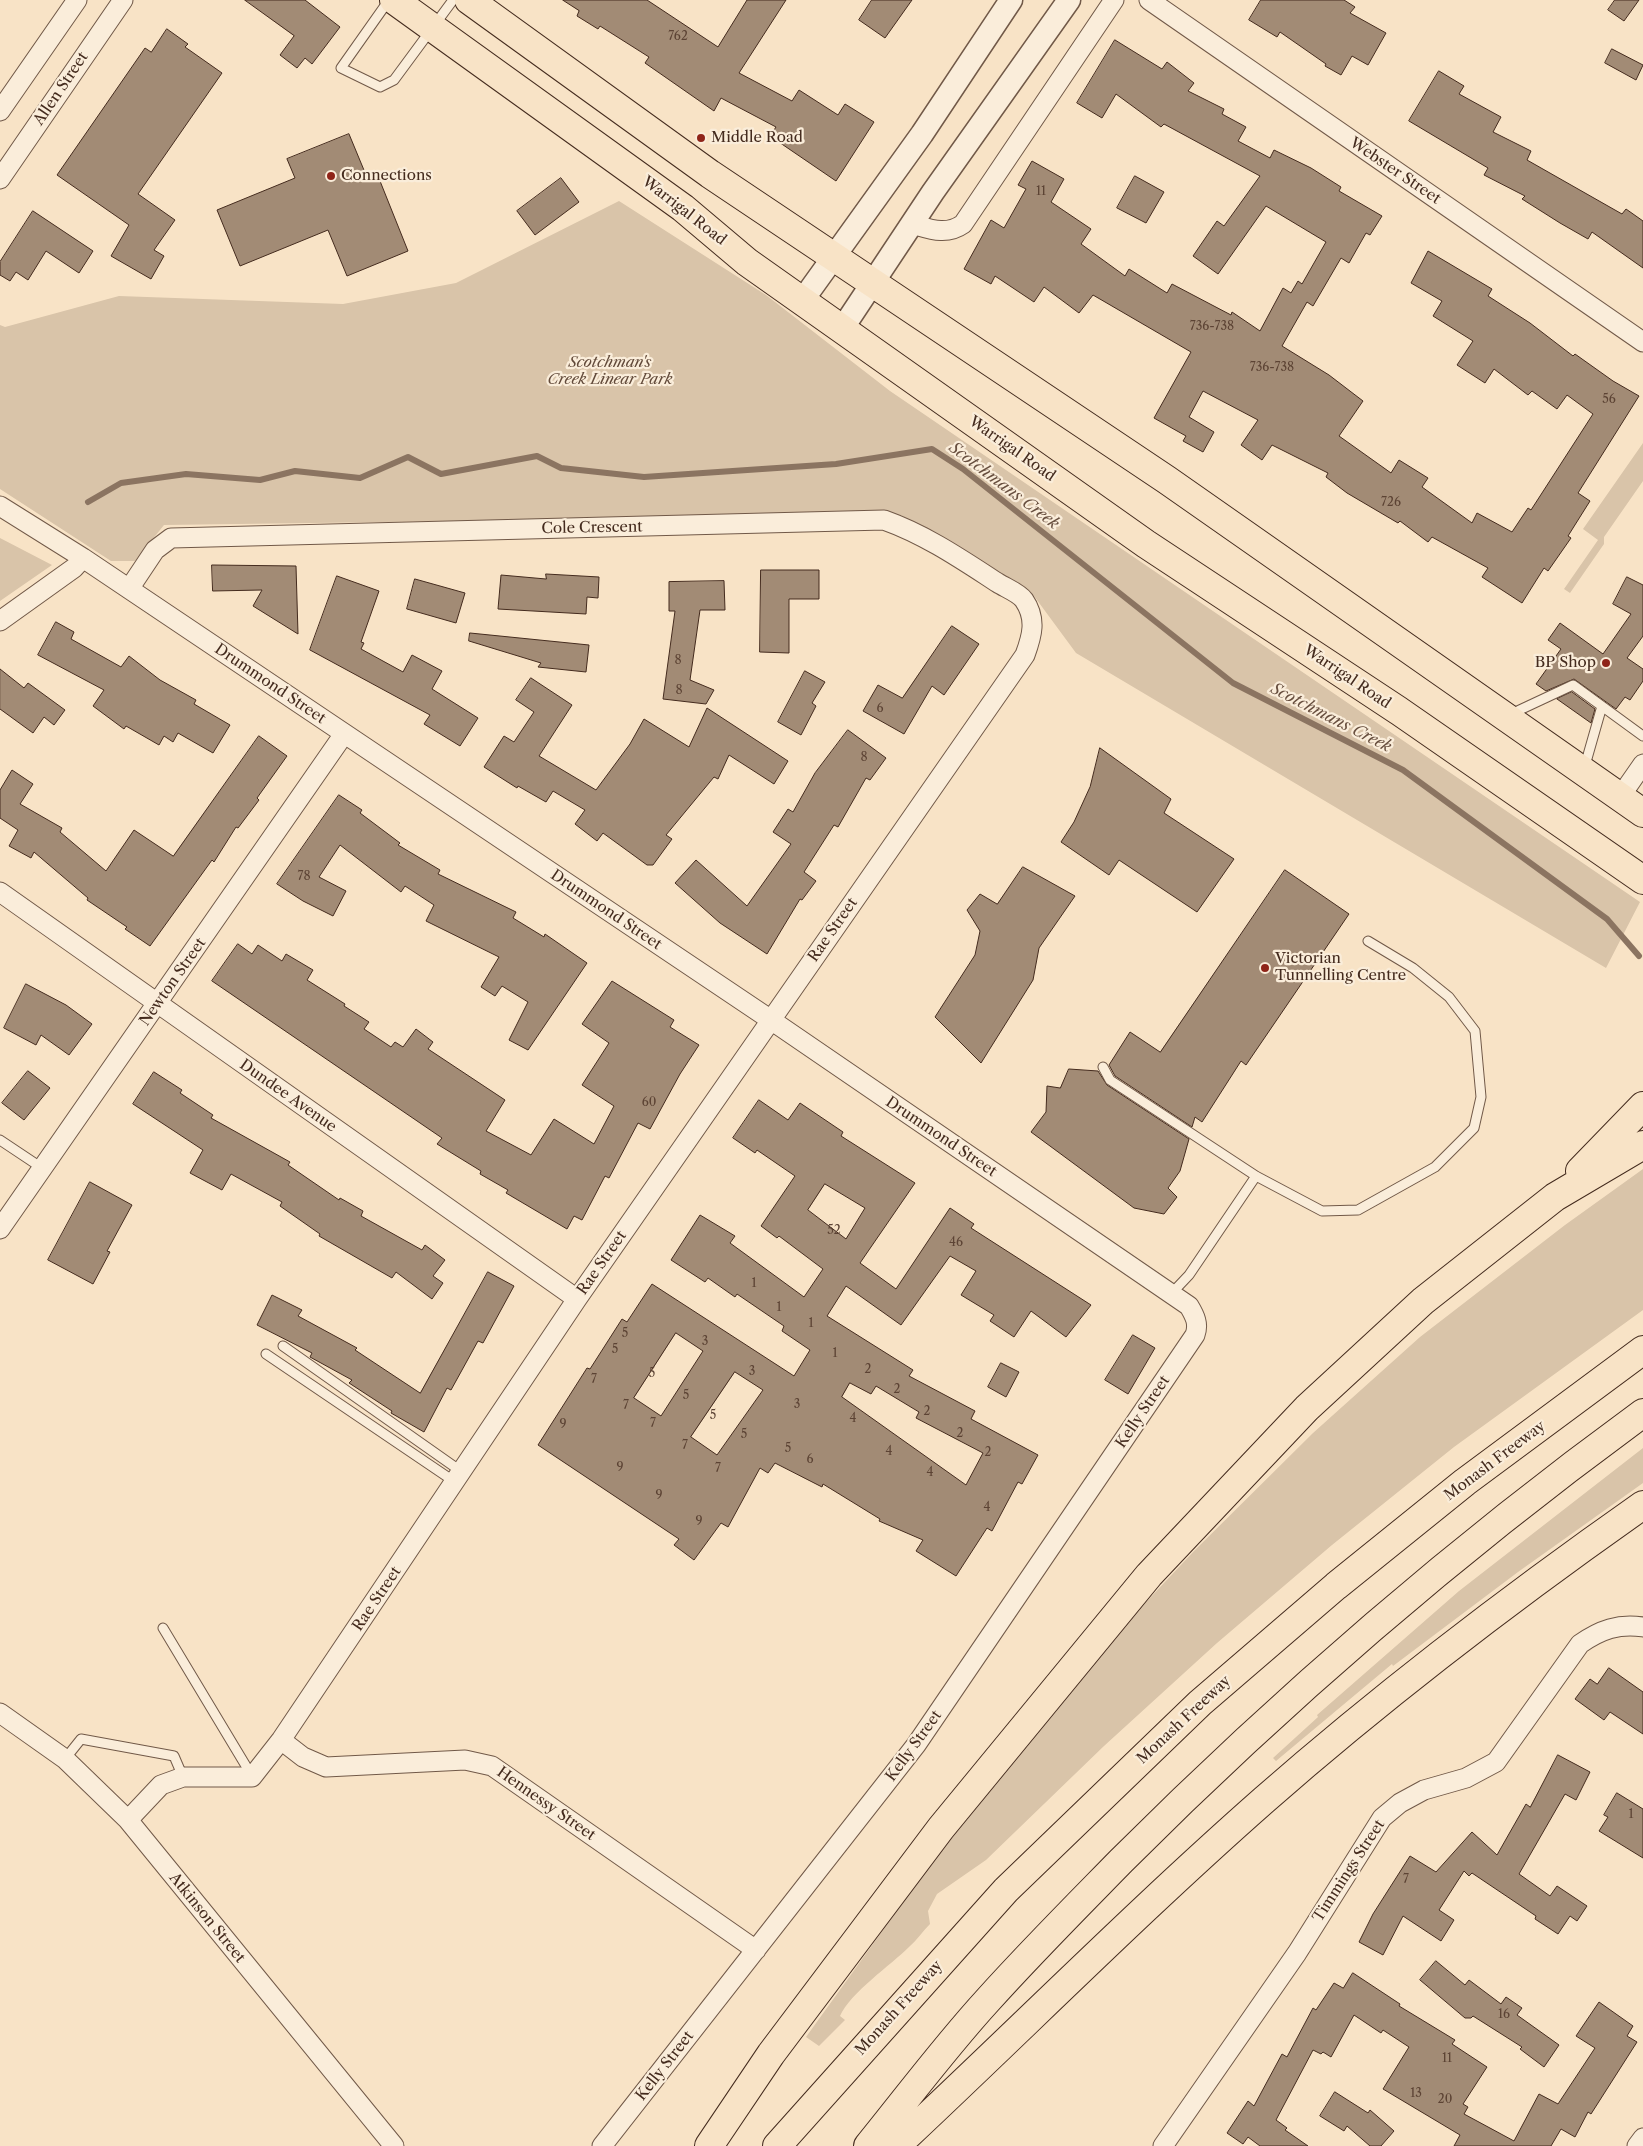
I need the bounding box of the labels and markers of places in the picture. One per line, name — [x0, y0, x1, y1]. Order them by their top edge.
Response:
place label: Middle Road — [711, 129, 803, 147]
marker: Middle Road — [695, 132, 707, 144]
place label: Connections — [341, 167, 432, 185]
marker: Connections — [325, 170, 337, 182]
place label: BP Shop — [1535, 654, 1596, 672]
marker: BP Shop — [1600, 657, 1612, 669]
place label: Victorian Tunnelling Centre — [1275, 950, 1406, 985]
marker: Victorian Tunnelling Centre — [1259, 962, 1271, 974]

